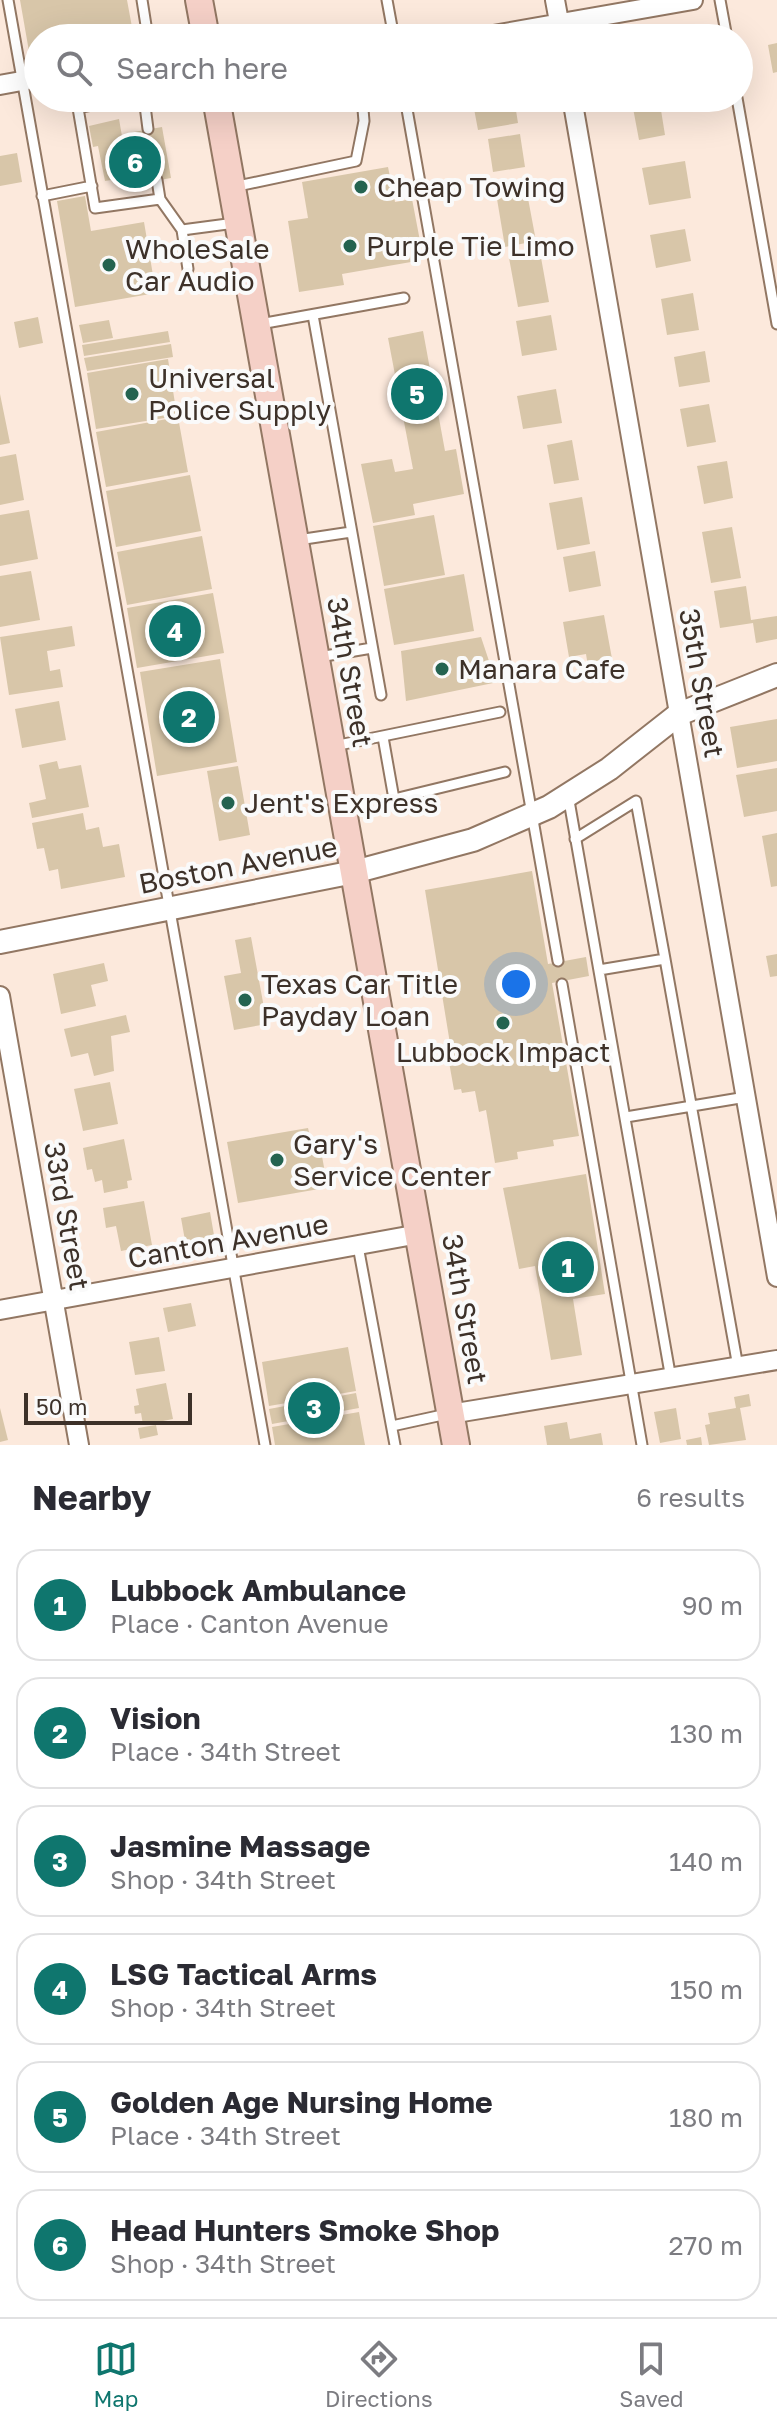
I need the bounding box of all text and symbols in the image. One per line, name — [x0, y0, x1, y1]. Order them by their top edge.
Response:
search box — [24, 24, 753, 112]
icon: search — [52, 46, 96, 90]
text: Search here — [116, 50, 288, 86]
pin: 6 — [109, 132, 161, 192]
place label: Cheap Towing — [377, 170, 566, 203]
marker: Cheap Towing — [352, 178, 370, 196]
place label: Purple Tie Limo — [366, 229, 575, 262]
place label: WholeSale Car Audio — [125, 232, 269, 297]
marker: Purple Tie Limo — [341, 237, 359, 255]
marker: WholeSale Car Audio — [100, 256, 118, 274]
place label: Universal Police Supply — [148, 361, 332, 426]
pin: 5 — [391, 364, 443, 424]
marker: Universal Police Supply — [123, 385, 141, 403]
street label: 34th Street — [321, 594, 380, 750]
pin: 4 — [149, 601, 201, 661]
street label: 35th Street — [673, 606, 732, 760]
place label: Manara Cafe — [458, 652, 625, 685]
marker: Manara Cafe — [433, 660, 451, 678]
pin: 2 — [163, 687, 215, 747]
place label: Jent's Express — [244, 786, 438, 819]
marker: Jent's Express — [219, 794, 237, 812]
street label: Boston Avenue — [136, 829, 340, 900]
your location — [496, 964, 536, 1004]
place label: Texas Car Title Payday Loan — [261, 967, 458, 1032]
marker: Texas Car Title Payday Loan — [236, 991, 254, 1009]
marker: Lubbock Impact — [494, 1014, 512, 1032]
place label: Lubbock Impact — [396, 1035, 610, 1068]
place label: Gary's Service Center — [293, 1127, 491, 1192]
street label: 33rd Street — [38, 1139, 97, 1293]
marker: Gary's Service Center — [268, 1151, 286, 1169]
street label: Canton Avenue — [125, 1207, 331, 1274]
street label: 34th Street — [436, 1231, 495, 1387]
pin: 1 — [542, 1237, 594, 1297]
pin: 3 — [288, 1378, 340, 1438]
scale bar — [24, 1389, 192, 1425]
text: 50 m — [36, 1393, 87, 1420]
text: Nearby — [32, 1477, 152, 1517]
text: 6 results — [636, 1482, 745, 1513]
text: Lubbock Ambulance — [110, 1572, 406, 1608]
text: 1 — [53, 1590, 67, 1621]
text: 90 m — [682, 1590, 743, 1621]
text: Place · Canton Avenue — [110, 1608, 388, 1639]
text: Vision — [110, 1700, 201, 1736]
text: 2 — [52, 1718, 68, 1749]
text: 130 m — [670, 1718, 743, 1749]
text: Place · 34th Street — [110, 1736, 341, 1767]
text: Jasmine Massage — [110, 1828, 370, 1864]
text: 3 — [52, 1846, 68, 1877]
text: 140 m — [669, 1846, 743, 1877]
text: Shop · 34th Street — [110, 1864, 336, 1895]
text: LSG Tactical Arms — [110, 1956, 377, 1992]
text: 4 — [52, 1974, 68, 2005]
text: 150 m — [670, 1974, 743, 2005]
text: Shop · 34th Street — [110, 1992, 336, 2023]
text: Golden Age Nursing Home — [110, 2084, 493, 2120]
text: 5 — [52, 2102, 68, 2133]
text: 180 m — [669, 2102, 743, 2133]
text: Place · 34th Street — [110, 2120, 341, 2151]
text: Head Hunters Smoke Shop — [110, 2212, 499, 2248]
text: 6 — [52, 2230, 68, 2261]
text: 270 m — [669, 2230, 743, 2261]
text: Shop · 34th Street — [110, 2248, 336, 2279]
tab: Map — [93, 2337, 138, 2412]
tab: Directions — [325, 2337, 433, 2412]
tab: Saved — [619, 2337, 684, 2412]

